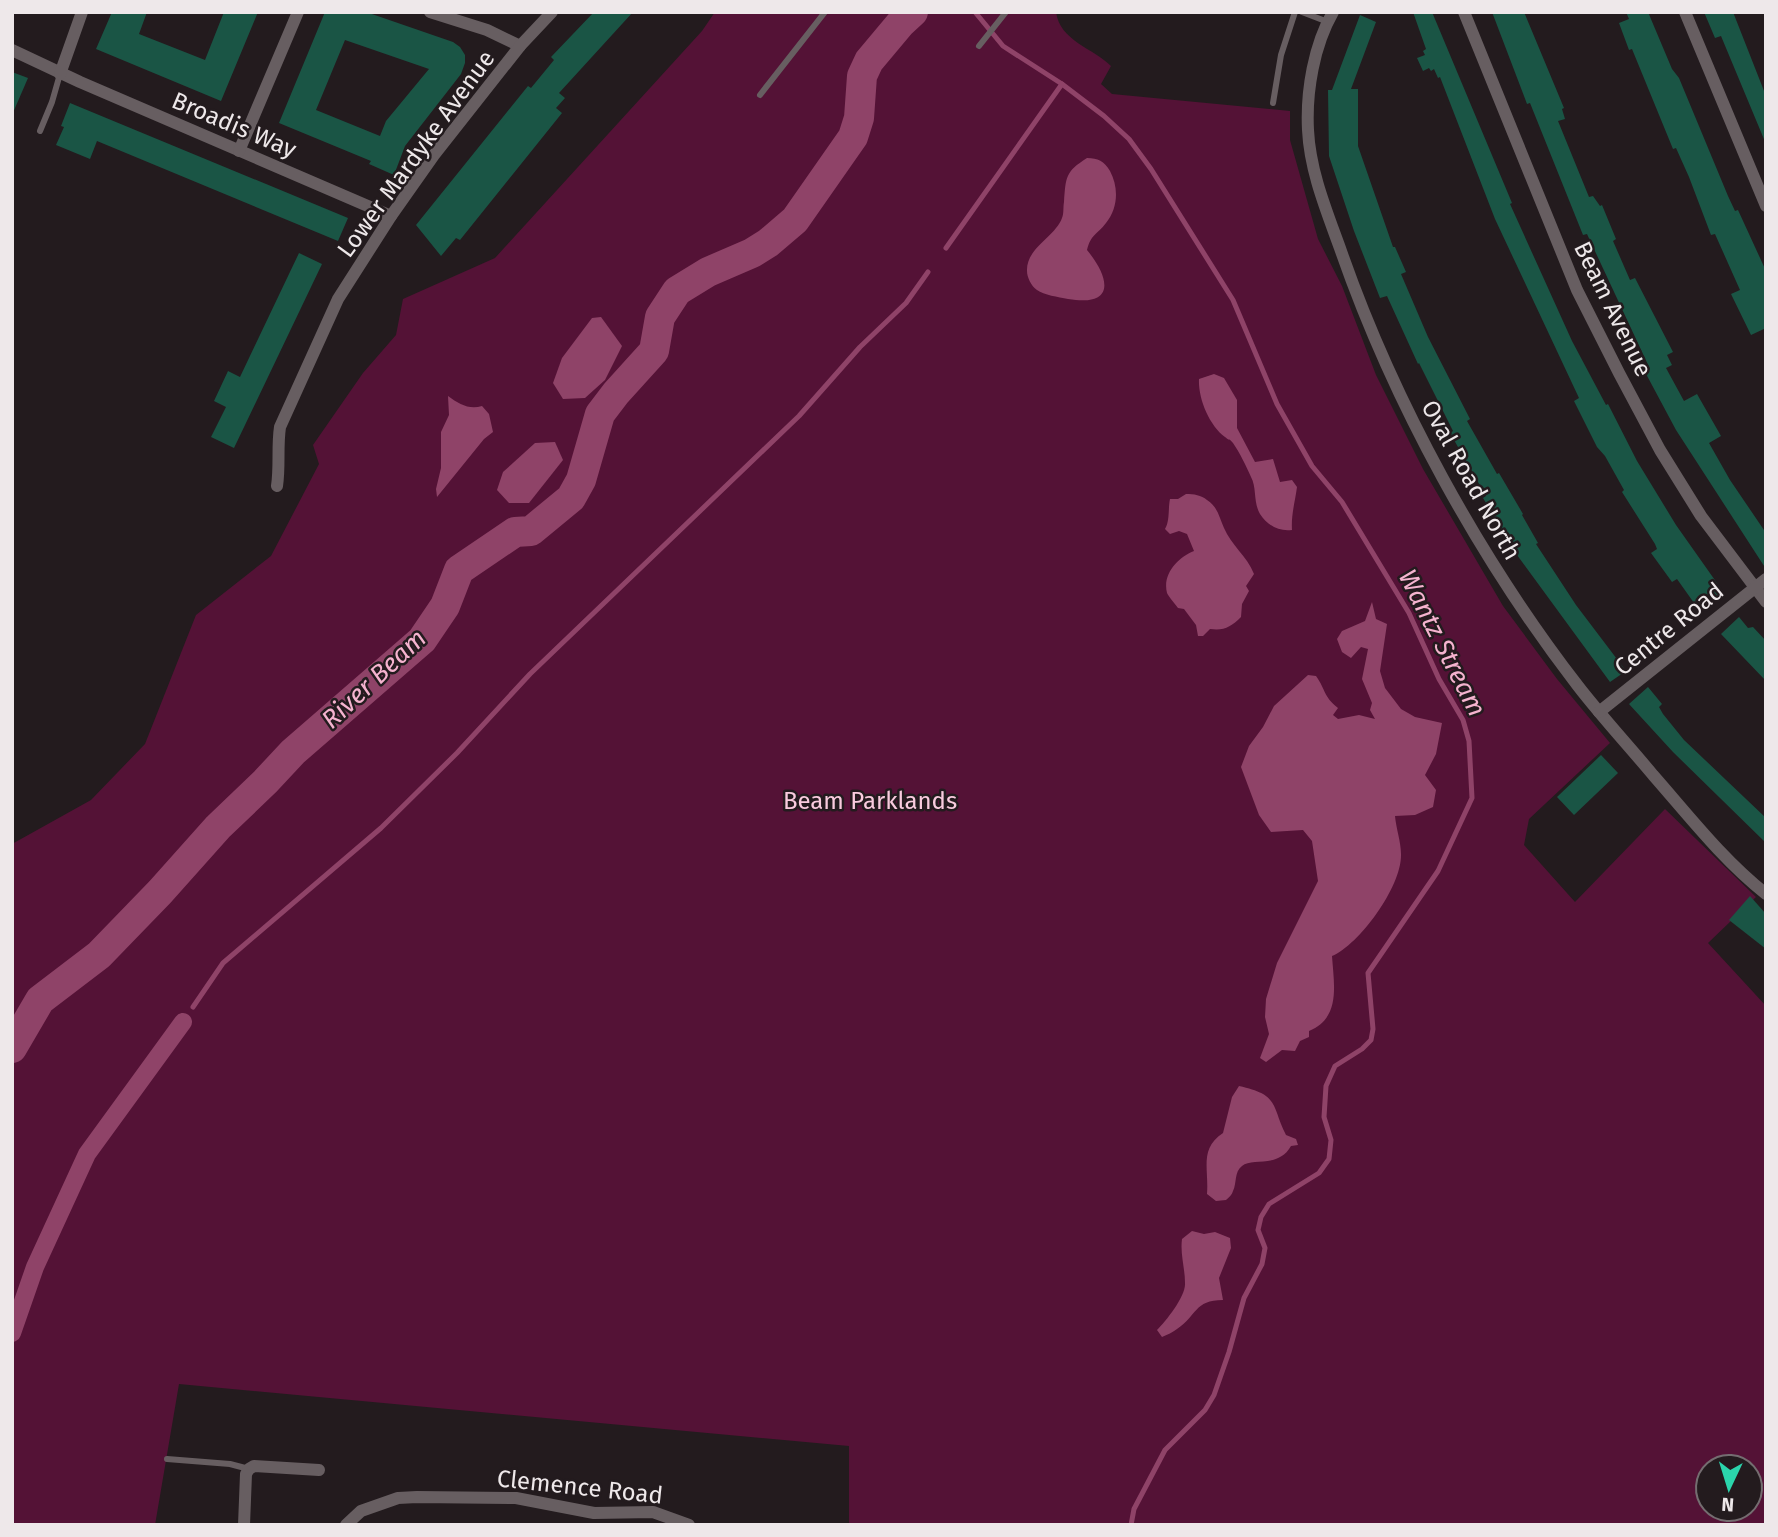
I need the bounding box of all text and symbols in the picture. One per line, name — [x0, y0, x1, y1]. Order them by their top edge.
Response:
street label: Lower Mardyke Avenue — [332, 45, 500, 263]
street label: Broadis Way — [168, 86, 301, 164]
street label: Beam Avenue — [1568, 237, 1658, 381]
street label: Oval Road North — [1416, 395, 1526, 565]
water label: Wantz Stream — [1392, 564, 1492, 722]
street label: Centre Road — [1609, 577, 1729, 681]
water label: River Beam — [315, 623, 433, 735]
park label: Beam Parklands — [783, 787, 957, 815]
north arrow — [1694, 1453, 1764, 1523]
street label: Clemence Road — [496, 1464, 664, 1510]
text: N — [1721, 1493, 1735, 1516]

